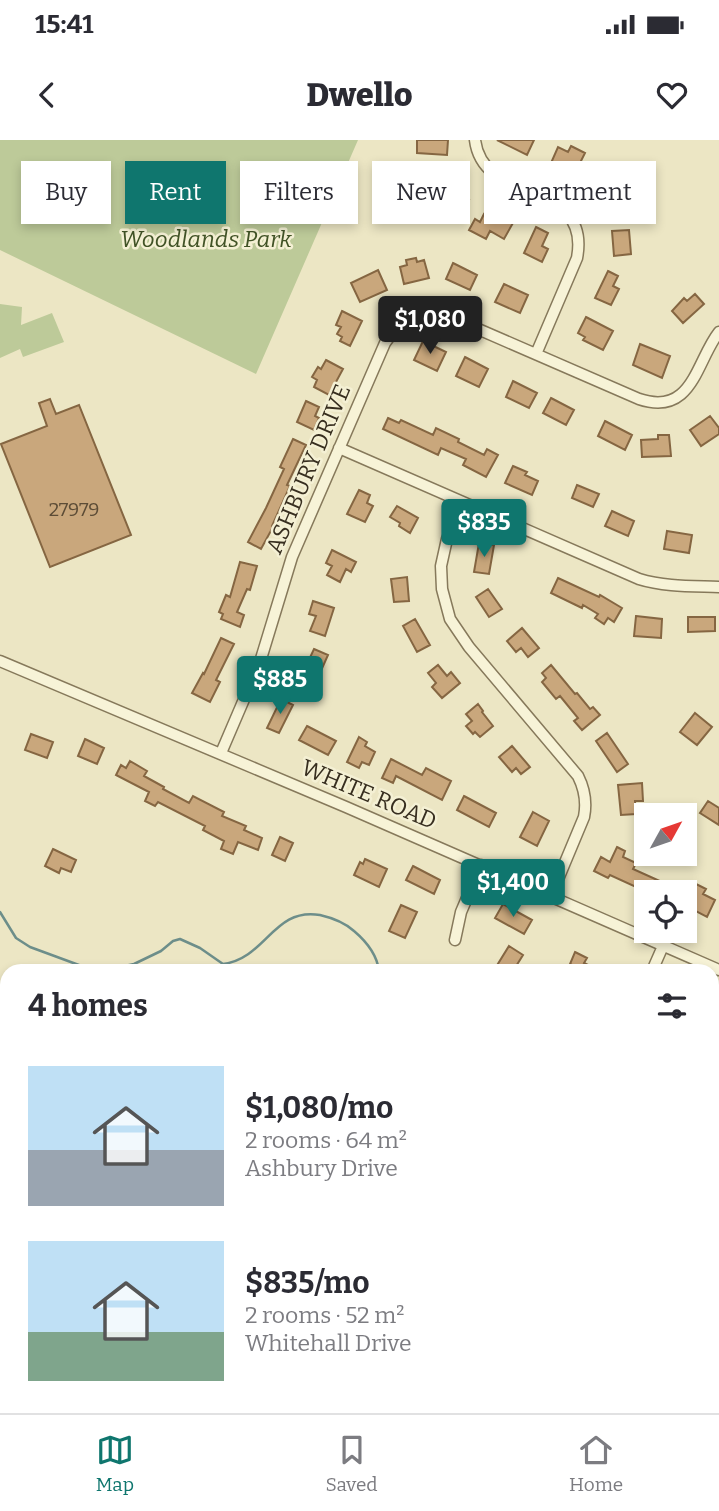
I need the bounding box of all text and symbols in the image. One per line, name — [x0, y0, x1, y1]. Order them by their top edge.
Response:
text: 15:41 — [35, 9, 94, 40]
icon: back — [28, 76, 66, 114]
text: Dwello — [306, 76, 413, 114]
icon: heart — [653, 76, 691, 114]
chip: Buy — [21, 161, 111, 224]
chip: Rent — [125, 161, 226, 224]
chip: Filters — [240, 161, 358, 224]
chip: New — [372, 161, 470, 224]
chip: Apartment — [484, 161, 656, 224]
park label: Woodlands Park — [120, 225, 292, 253]
pin: $1,080 — [373, 296, 487, 356]
text: $1,080 — [394, 305, 466, 333]
street label: ASHBURY DRIVE — [260, 380, 356, 558]
house number: 27979 — [49, 498, 99, 521]
pin: $835 — [443, 500, 525, 559]
text: $835 — [457, 508, 511, 536]
pin: $885 — [239, 656, 321, 716]
text: $885 — [253, 665, 307, 693]
street label: WHITE ROAD — [297, 753, 441, 835]
north arrow — [634, 803, 696, 866]
map controls — [634, 803, 697, 943]
pin: $1,400 — [456, 860, 570, 919]
text: $1,400 — [477, 868, 549, 896]
button: locate — [634, 880, 697, 943]
icon: filters — [653, 987, 691, 1025]
text: 4 homes — [28, 988, 148, 1024]
text: $1,080/mo — [245, 1090, 393, 1126]
icon: home — [84, 1094, 168, 1178]
text: 2 rooms · 64 m² — [245, 1126, 407, 1154]
text: Ashbury Drive — [245, 1154, 398, 1182]
text: $835/mo — [245, 1265, 369, 1301]
icon: home — [84, 1269, 168, 1353]
text: 2 rooms · 52 m² — [245, 1301, 404, 1329]
text: Whitehall Drive — [245, 1329, 411, 1357]
tab: Map — [96, 1431, 134, 1496]
tab: Saved — [325, 1431, 378, 1496]
tab: Home — [569, 1431, 623, 1496]

